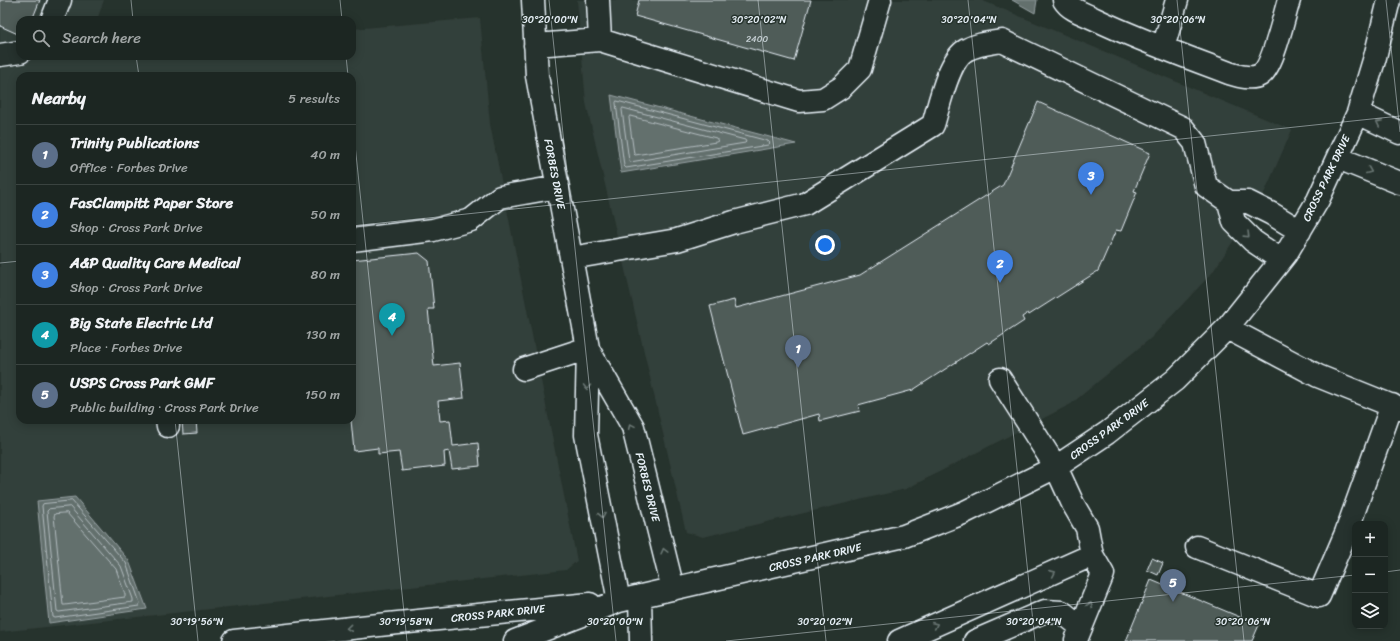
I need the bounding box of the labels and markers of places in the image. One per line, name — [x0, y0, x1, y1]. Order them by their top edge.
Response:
pin: 3 — [1078, 162, 1104, 195]
pin: 2 — [987, 250, 1013, 283]
pin: 4 — [379, 303, 405, 336]
pin: 1 — [785, 335, 811, 368]
pin: 5 — [1160, 569, 1186, 602]

